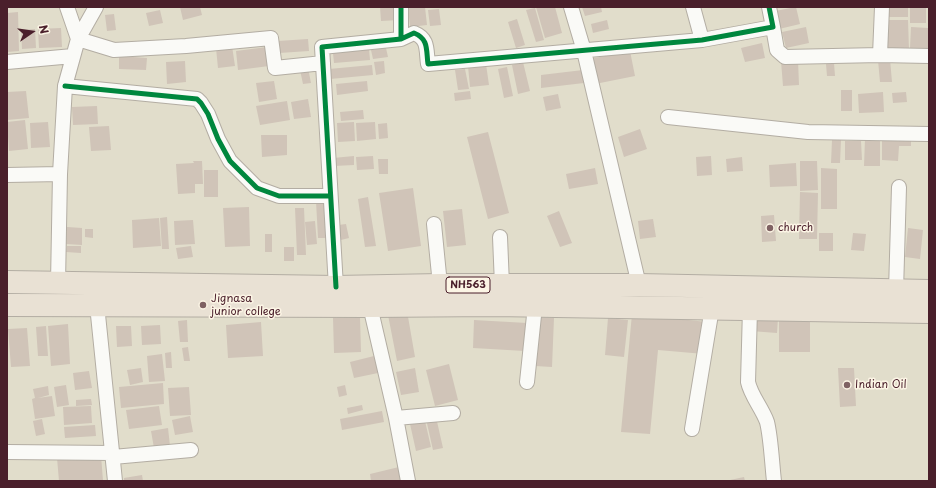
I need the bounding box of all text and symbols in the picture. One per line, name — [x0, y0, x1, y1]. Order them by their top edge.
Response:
north arrow — [12, 12, 52, 52]
text: N — [35, 23, 53, 35]
place label: church — [778, 221, 813, 235]
marker: church — [765, 223, 775, 233]
road number: NH563 — [446, 277, 490, 293]
place label: Jignasa junior college — [211, 292, 281, 318]
marker: Jignasa junior college — [198, 300, 208, 310]
place label: Indian Oil — [855, 378, 907, 392]
marker: Indian Oil — [842, 380, 852, 390]

